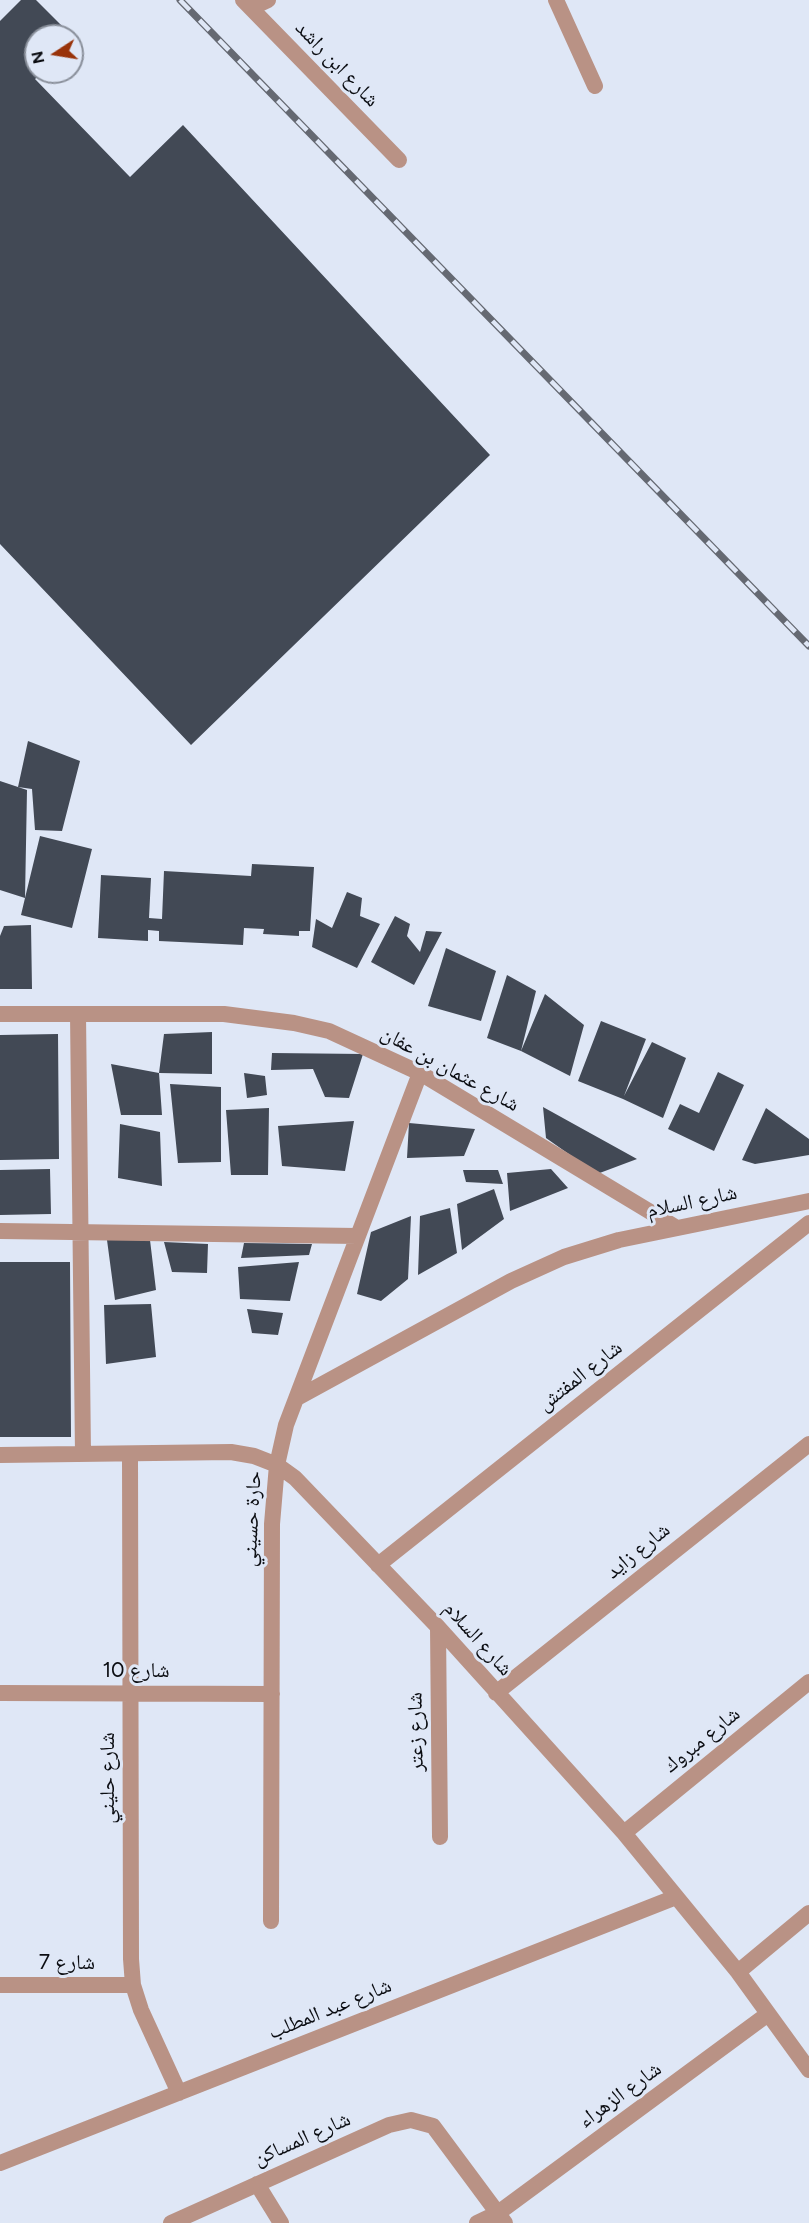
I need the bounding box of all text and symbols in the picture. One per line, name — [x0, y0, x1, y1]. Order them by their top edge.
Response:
street label: شارع ابن راشد — [290, 16, 384, 112]
north arrow — [24, 24, 84, 84]
text: N — [27, 49, 48, 65]
street label: شارع عثمان بن عفان — [376, 1021, 524, 1117]
street label: شارع السلام — [645, 1180, 739, 1224]
street label: شارع المفتش — [533, 1335, 627, 1417]
street label: حارة حسيني — [237, 1470, 267, 1568]
street label: شارع زايد — [601, 1517, 675, 1585]
street label: شارع السلام — [438, 1597, 518, 1681]
street label: شارع 10 — [102, 1658, 170, 1684]
street label: شارع زعتر — [403, 1692, 429, 1772]
street label: شارع مبروك — [659, 1702, 745, 1778]
street label: شارع حليني — [95, 1732, 121, 1824]
street label: شارع 7 — [39, 1950, 95, 1976]
street label: شارع عبد المطلب — [265, 1973, 395, 2045]
street label: شارع الزهراء — [574, 2056, 666, 2134]
street label: شارع المساكن — [250, 2106, 354, 2172]

